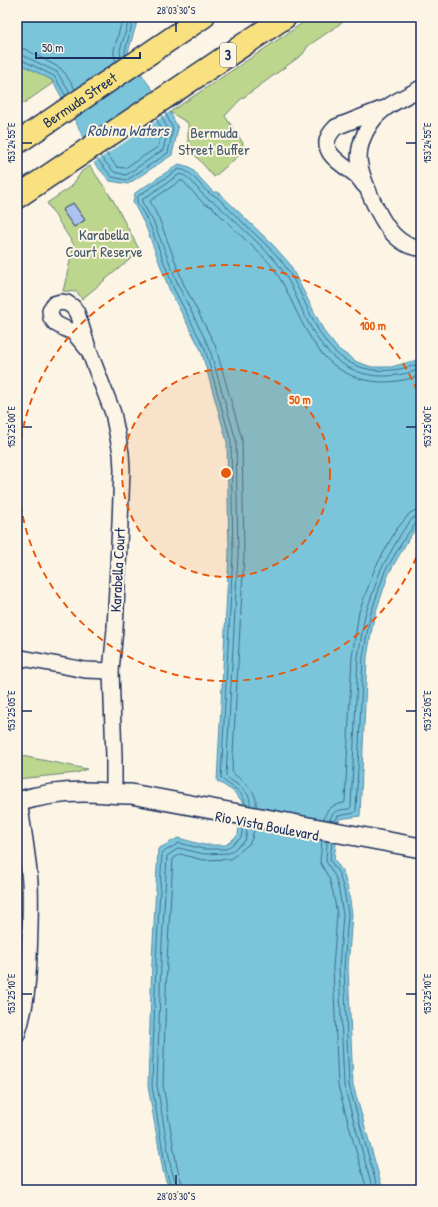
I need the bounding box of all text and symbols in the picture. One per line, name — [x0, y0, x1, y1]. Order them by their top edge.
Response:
text: 28°03'30"S — [157, 4, 196, 17]
scale bar — [36, 34, 140, 60]
text: 50 m — [42, 39, 63, 56]
road number: 3 — [220, 43, 236, 67]
street label: Bermuda Street — [38, 67, 122, 133]
water label: Robina Waters — [87, 119, 171, 141]
text: 153°24'55"E — [5, 122, 18, 163]
park label: Bermuda Street Buffer — [178, 122, 250, 160]
text: 153°24'55"E — [421, 122, 434, 163]
park label: Karabella Court Reserve — [66, 224, 142, 262]
text: 100 m — [360, 317, 386, 334]
text: 50 m — [289, 391, 311, 408]
text: 153°25'00"E — [5, 406, 18, 448]
text: 153°25'00"E — [421, 406, 434, 448]
centre of rings — [219, 466, 233, 480]
street label: Karabella Court — [105, 526, 130, 613]
text: 153°25'05"E — [5, 690, 18, 732]
text: 153°25'05"E — [421, 690, 434, 732]
street label: Rio Vista Boulevard — [214, 805, 321, 846]
text: 153°25'10"E — [5, 973, 18, 1014]
text: 153°25'10"E — [421, 973, 434, 1014]
text: 28°03'30"S — [157, 1190, 196, 1203]

